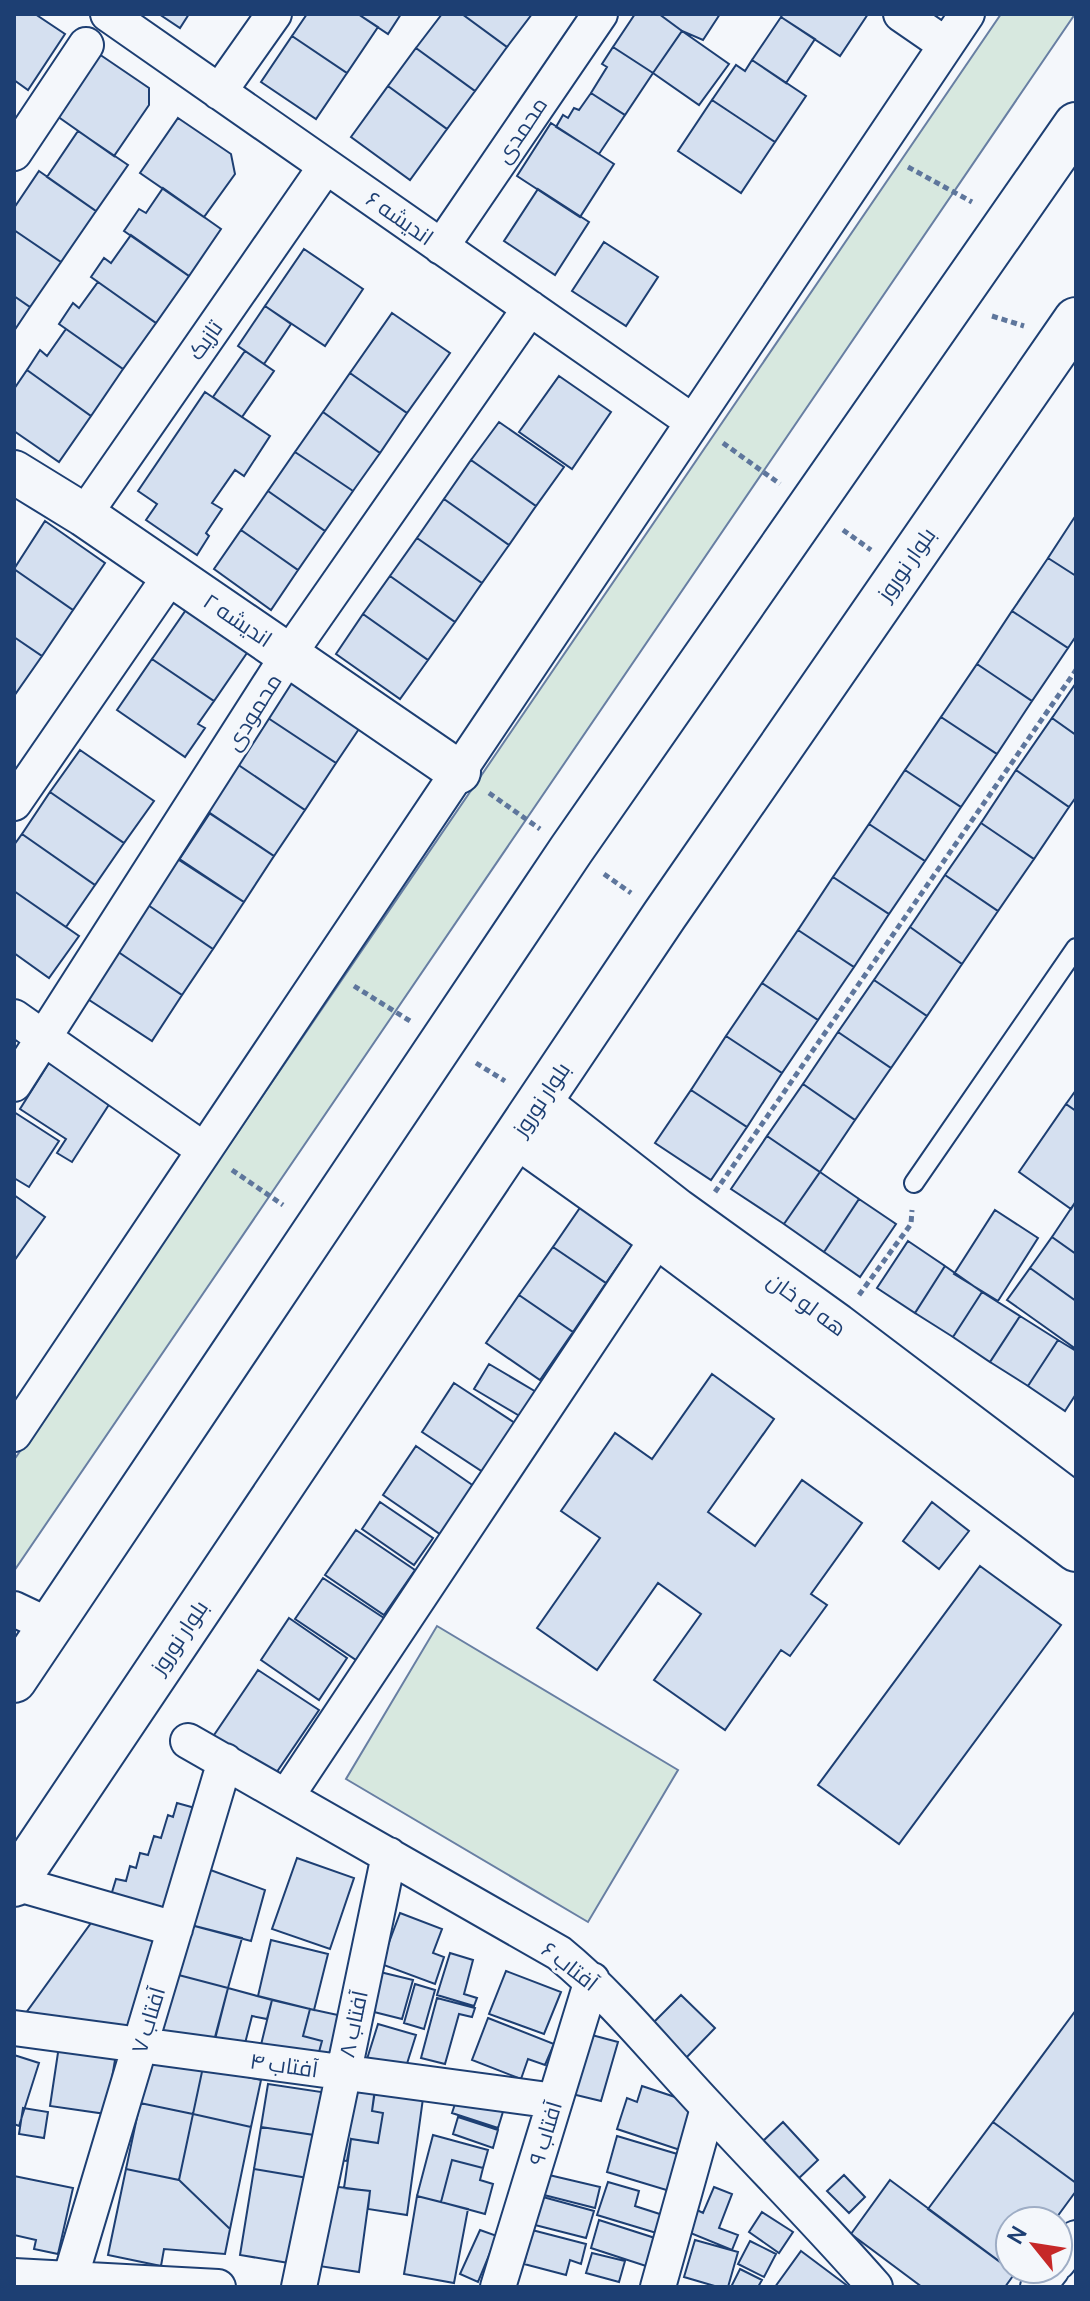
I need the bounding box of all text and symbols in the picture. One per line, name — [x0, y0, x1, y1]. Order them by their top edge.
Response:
street label: محمدی — [488, 91, 554, 169]
street label: اندیشه ۶ — [360, 184, 440, 252]
street label: تازیک — [181, 314, 229, 366]
street label: بلوار نوروز — [869, 521, 942, 608]
street label: اندیشه ۲ — [198, 586, 278, 654]
street label: محمودی — [218, 668, 288, 756]
street label: بلوار نوروز — [504, 1056, 577, 1144]
street label: هه لو خان — [761, 1265, 853, 1343]
street label: بلوار نوروز — [142, 1594, 215, 1682]
street label: آفتاب ۶ — [535, 1934, 605, 1998]
street label: آفتاب ۷ — [124, 1983, 172, 2057]
street label: آفتاب ۸ — [331, 1988, 375, 2060]
street label: آفتاب ۴ — [248, 2045, 320, 2085]
street label: آفتاب ۹ — [521, 2097, 569, 2169]
north arrow — [994, 2205, 1074, 2285]
text: N — [1000, 2221, 1034, 2249]

